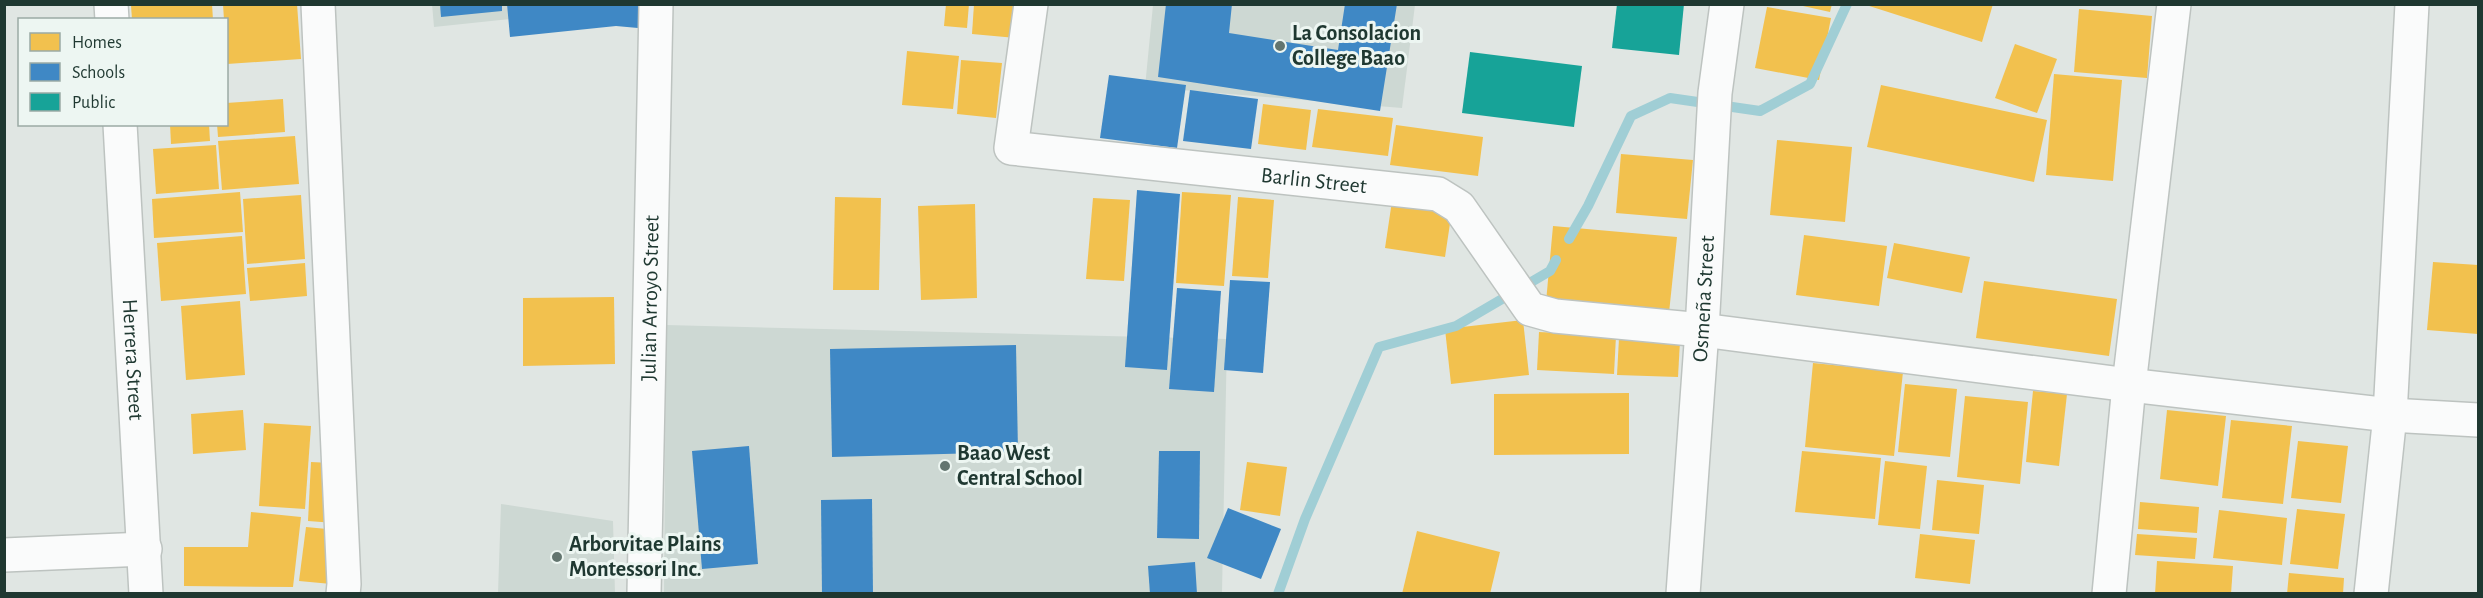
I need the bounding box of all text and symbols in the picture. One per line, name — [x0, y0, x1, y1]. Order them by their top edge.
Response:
legend — [18, 18, 228, 126]
place label: La Consolacion College Baao — [1292, 22, 1421, 69]
text: Homes — [72, 34, 122, 52]
marker: La Consolacion College Baao — [1273, 39, 1287, 53]
text: Schools — [72, 64, 125, 82]
text: Public — [72, 94, 115, 112]
street label: Barlin Street — [1260, 164, 1368, 197]
street label: Julian Arroyo Street — [637, 215, 663, 381]
street label: Osmeña Street — [1689, 235, 1718, 363]
street label: Herrera Street — [119, 298, 147, 421]
place label: Baao West Central School — [957, 442, 1083, 489]
marker: Baao West Central School — [938, 459, 952, 473]
place label: Arborvitae Plains Montessori Inc. — [569, 533, 721, 580]
marker: Arborvitae Plains Montessori Inc. — [550, 550, 564, 564]

